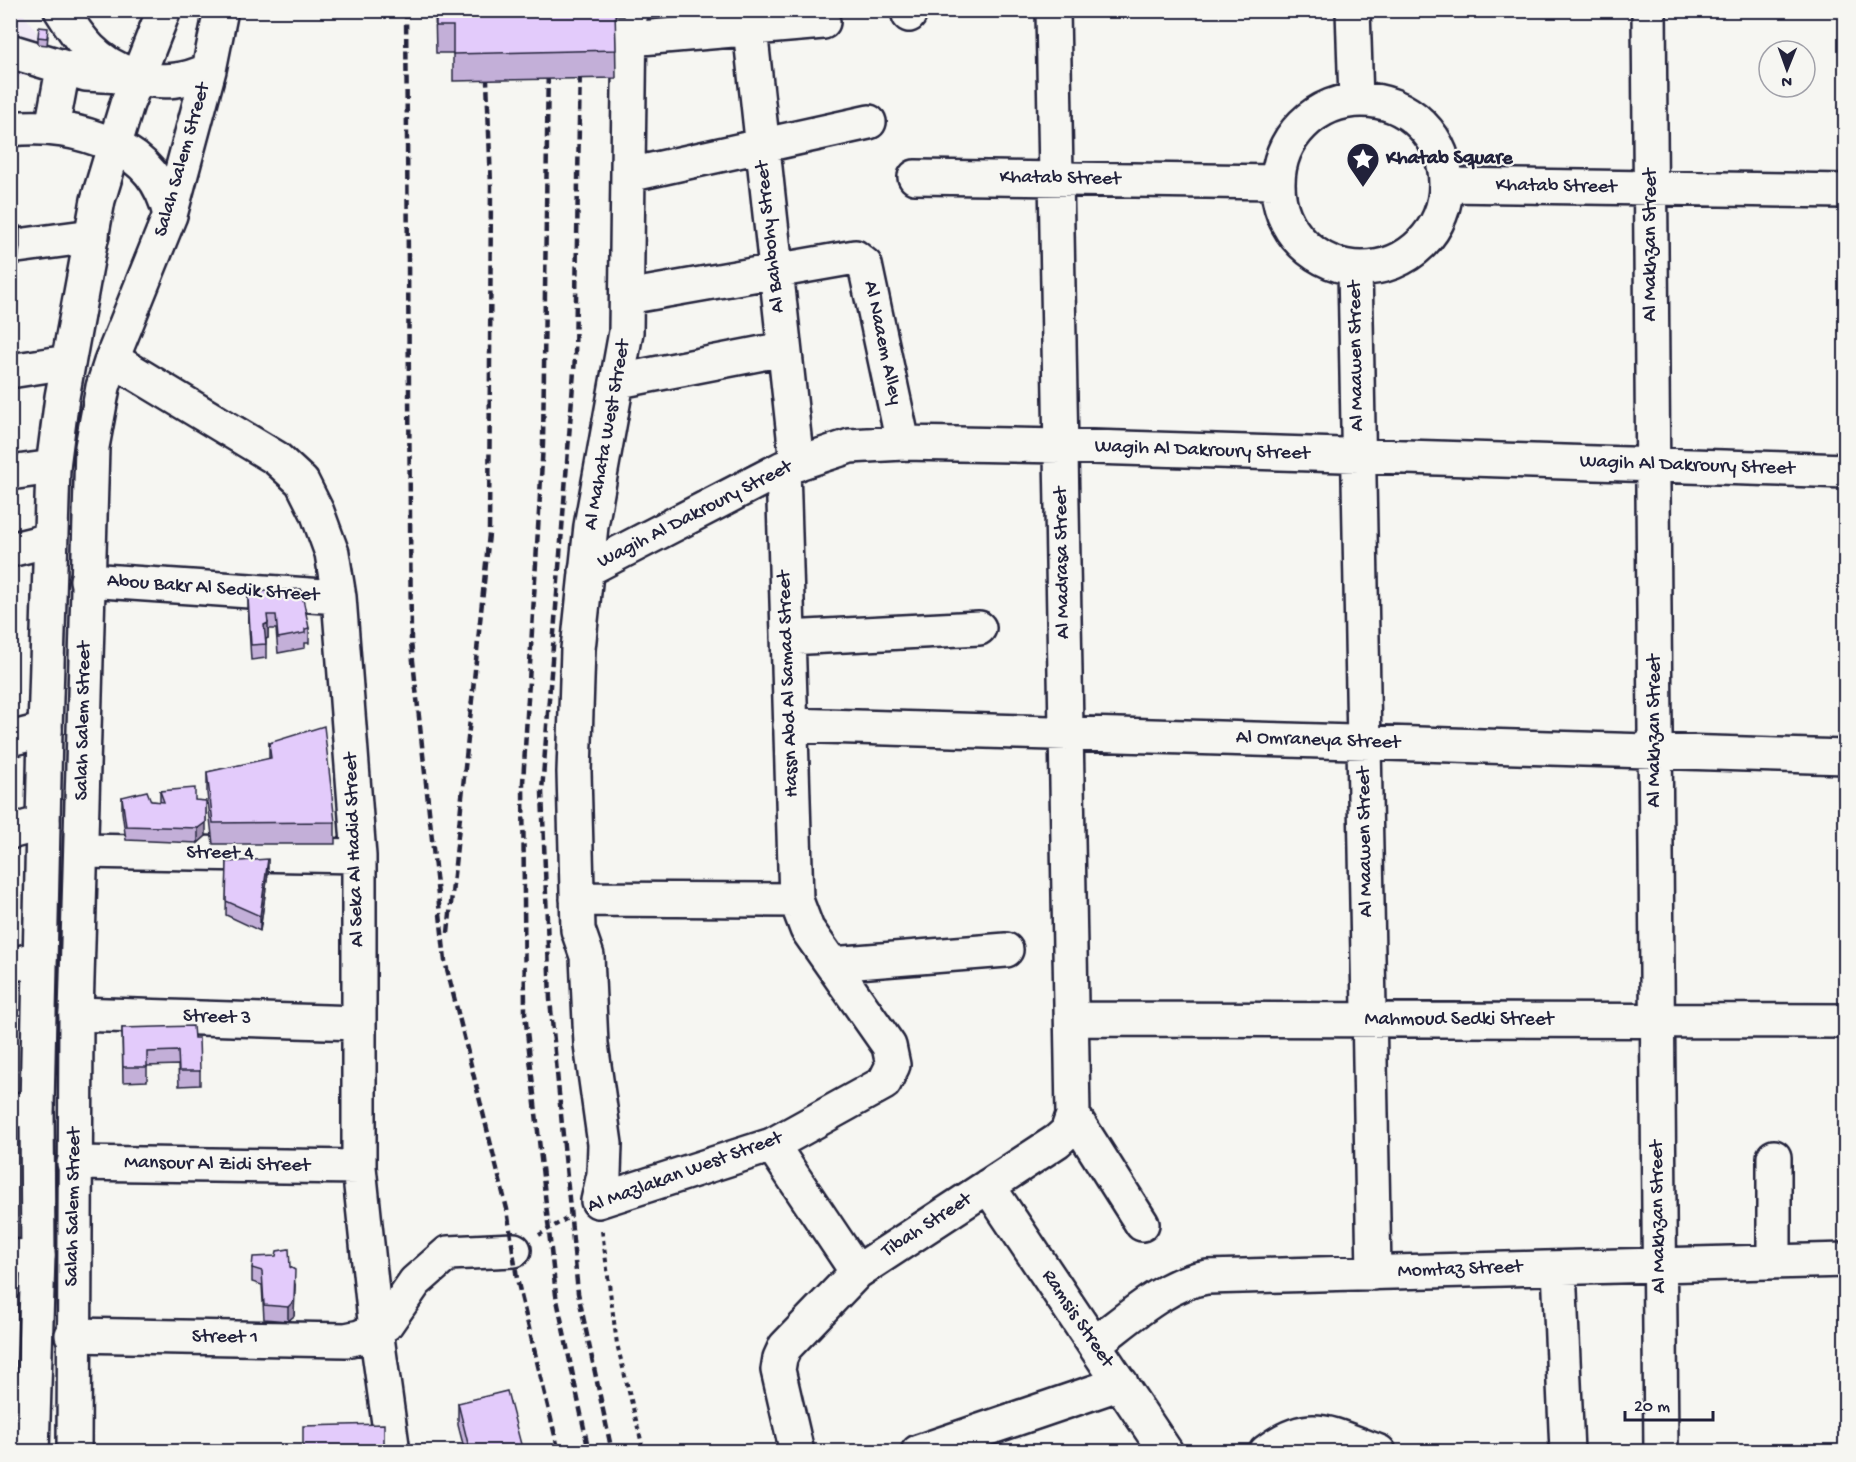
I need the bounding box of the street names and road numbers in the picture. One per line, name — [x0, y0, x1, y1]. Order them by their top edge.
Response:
street label: Salah Salem Street — [150, 79, 216, 239]
street label: Al Bahbohy Street — [751, 158, 790, 314]
street label: Khatab Street — [999, 166, 1122, 192]
street label: Al Makhzan Street — [1640, 167, 1663, 322]
street label: Khatab Street — [1495, 174, 1618, 200]
street label: Al Naaem Alley — [858, 279, 906, 407]
street label: Al Maawen Street — [1344, 279, 1370, 431]
street label: Al Mahata West Street — [580, 336, 636, 532]
street label: Wagih Al Dakroury Street — [1094, 436, 1312, 466]
street label: Wagih Al Dakroury Street — [1579, 451, 1797, 481]
street label: Wagih Al Dakroury Street — [594, 455, 798, 574]
street label: Al Madrasa Street — [1050, 485, 1076, 639]
street label: Hassn Abd Al Samad Street — [773, 568, 804, 798]
street label: Abou Bakr Al Sedik Street — [106, 570, 322, 608]
street label: Salah Salem Street — [71, 640, 97, 801]
street label: Al Makhzan Street — [1644, 653, 1667, 808]
street label: Al Omraneya Street — [1236, 727, 1402, 755]
street label: Al Seka Al Hadid Street — [340, 751, 370, 948]
street label: Al Maawen Street — [1353, 765, 1379, 917]
street label: Street 4 — [186, 842, 254, 866]
street label: Street 3 — [182, 1005, 252, 1031]
street label: Mahmoud Sedki Street — [1365, 1009, 1555, 1032]
street label: Salah Salem Street — [61, 1126, 87, 1287]
street label: Al Mazlakan West Street — [585, 1126, 787, 1219]
street label: Al Makhzan Street — [1646, 1138, 1672, 1294]
street label: Mansour Al Zidi Street — [124, 1152, 312, 1178]
street label: Tibah Street — [877, 1187, 978, 1264]
street label: Momtaz Street — [1397, 1256, 1525, 1284]
street label: Ramsis Street — [1036, 1266, 1119, 1374]
street label: Street 1 — [192, 1326, 258, 1350]

